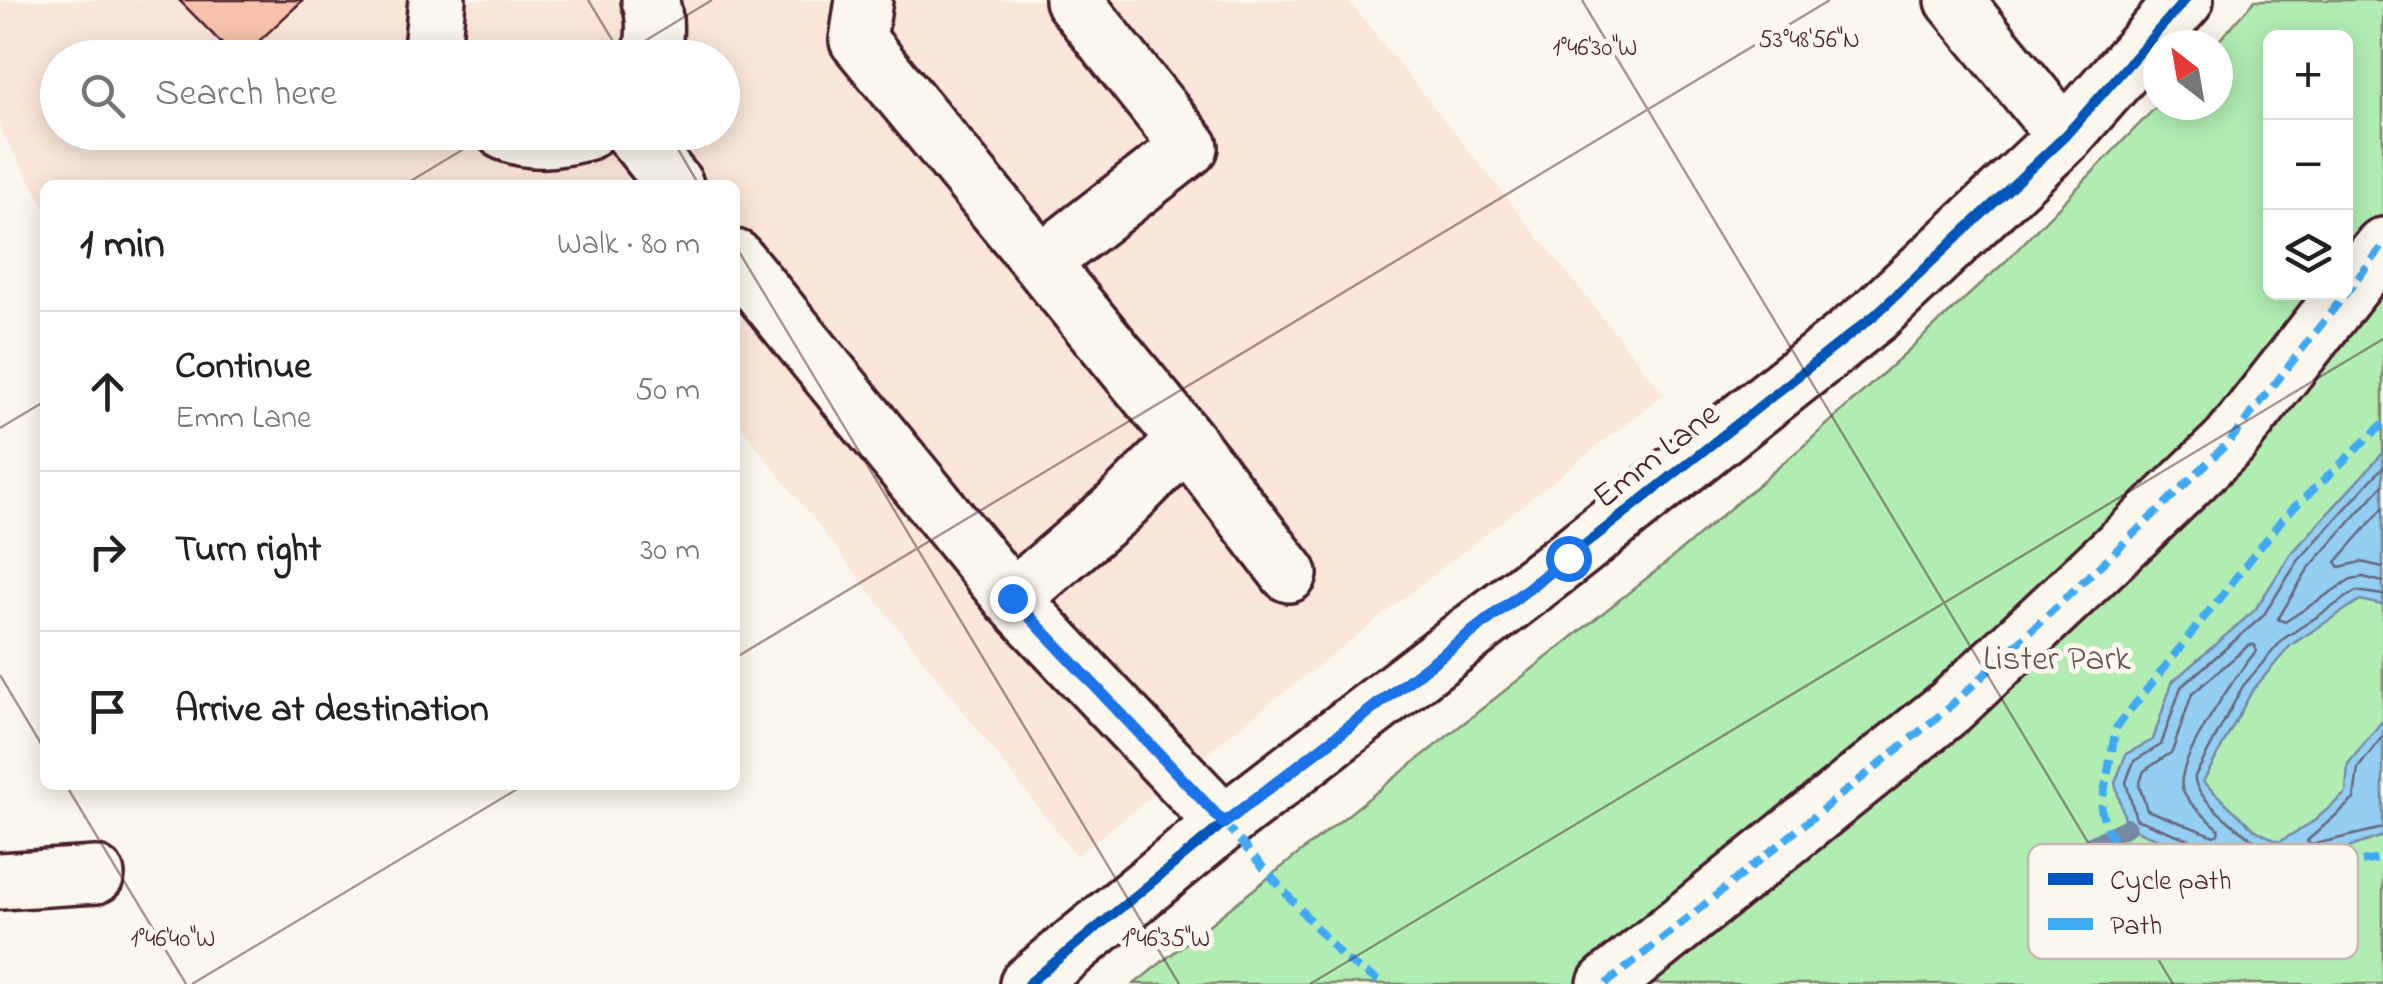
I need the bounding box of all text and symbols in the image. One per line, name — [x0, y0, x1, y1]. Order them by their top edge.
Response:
text: 53°48'56"N — [1758, 23, 1860, 59]
north arrow — [2143, 30, 2233, 120]
map controls — [2263, 30, 2353, 300]
button: + — [2263, 30, 2353, 120]
text: 1°46'30"W — [1553, 31, 1637, 67]
search box — [40, 40, 740, 150]
text: Search here — [155, 67, 337, 123]
icon: search — [75, 68, 130, 123]
button: − — [2263, 120, 2353, 210]
button: layers — [2263, 210, 2353, 300]
text: 1 min — [80, 215, 165, 276]
text: Walk · 80 m — [557, 222, 700, 269]
text: Continue — [175, 340, 311, 396]
icon: ahead — [80, 364, 135, 419]
text: 50 m — [635, 368, 700, 415]
street label: Emm Lane — [1583, 391, 1732, 523]
text: Emm Lane — [175, 396, 311, 443]
text: Turn right — [175, 523, 321, 579]
icon: right — [80, 524, 135, 579]
text: 30 m — [640, 528, 700, 575]
route start — [1546, 536, 1592, 582]
route end — [990, 576, 1036, 622]
park label: Lister Park — [1983, 635, 2131, 686]
text: Arrive at destination — [175, 683, 489, 739]
icon: arrive — [80, 684, 135, 739]
legend — [2028, 844, 2358, 959]
text: Cycle path — [2110, 862, 2232, 903]
text: Path — [2110, 907, 2162, 948]
text: 1°46'40"W — [131, 922, 215, 958]
text: 1°46'35"W — [1122, 922, 1210, 958]

